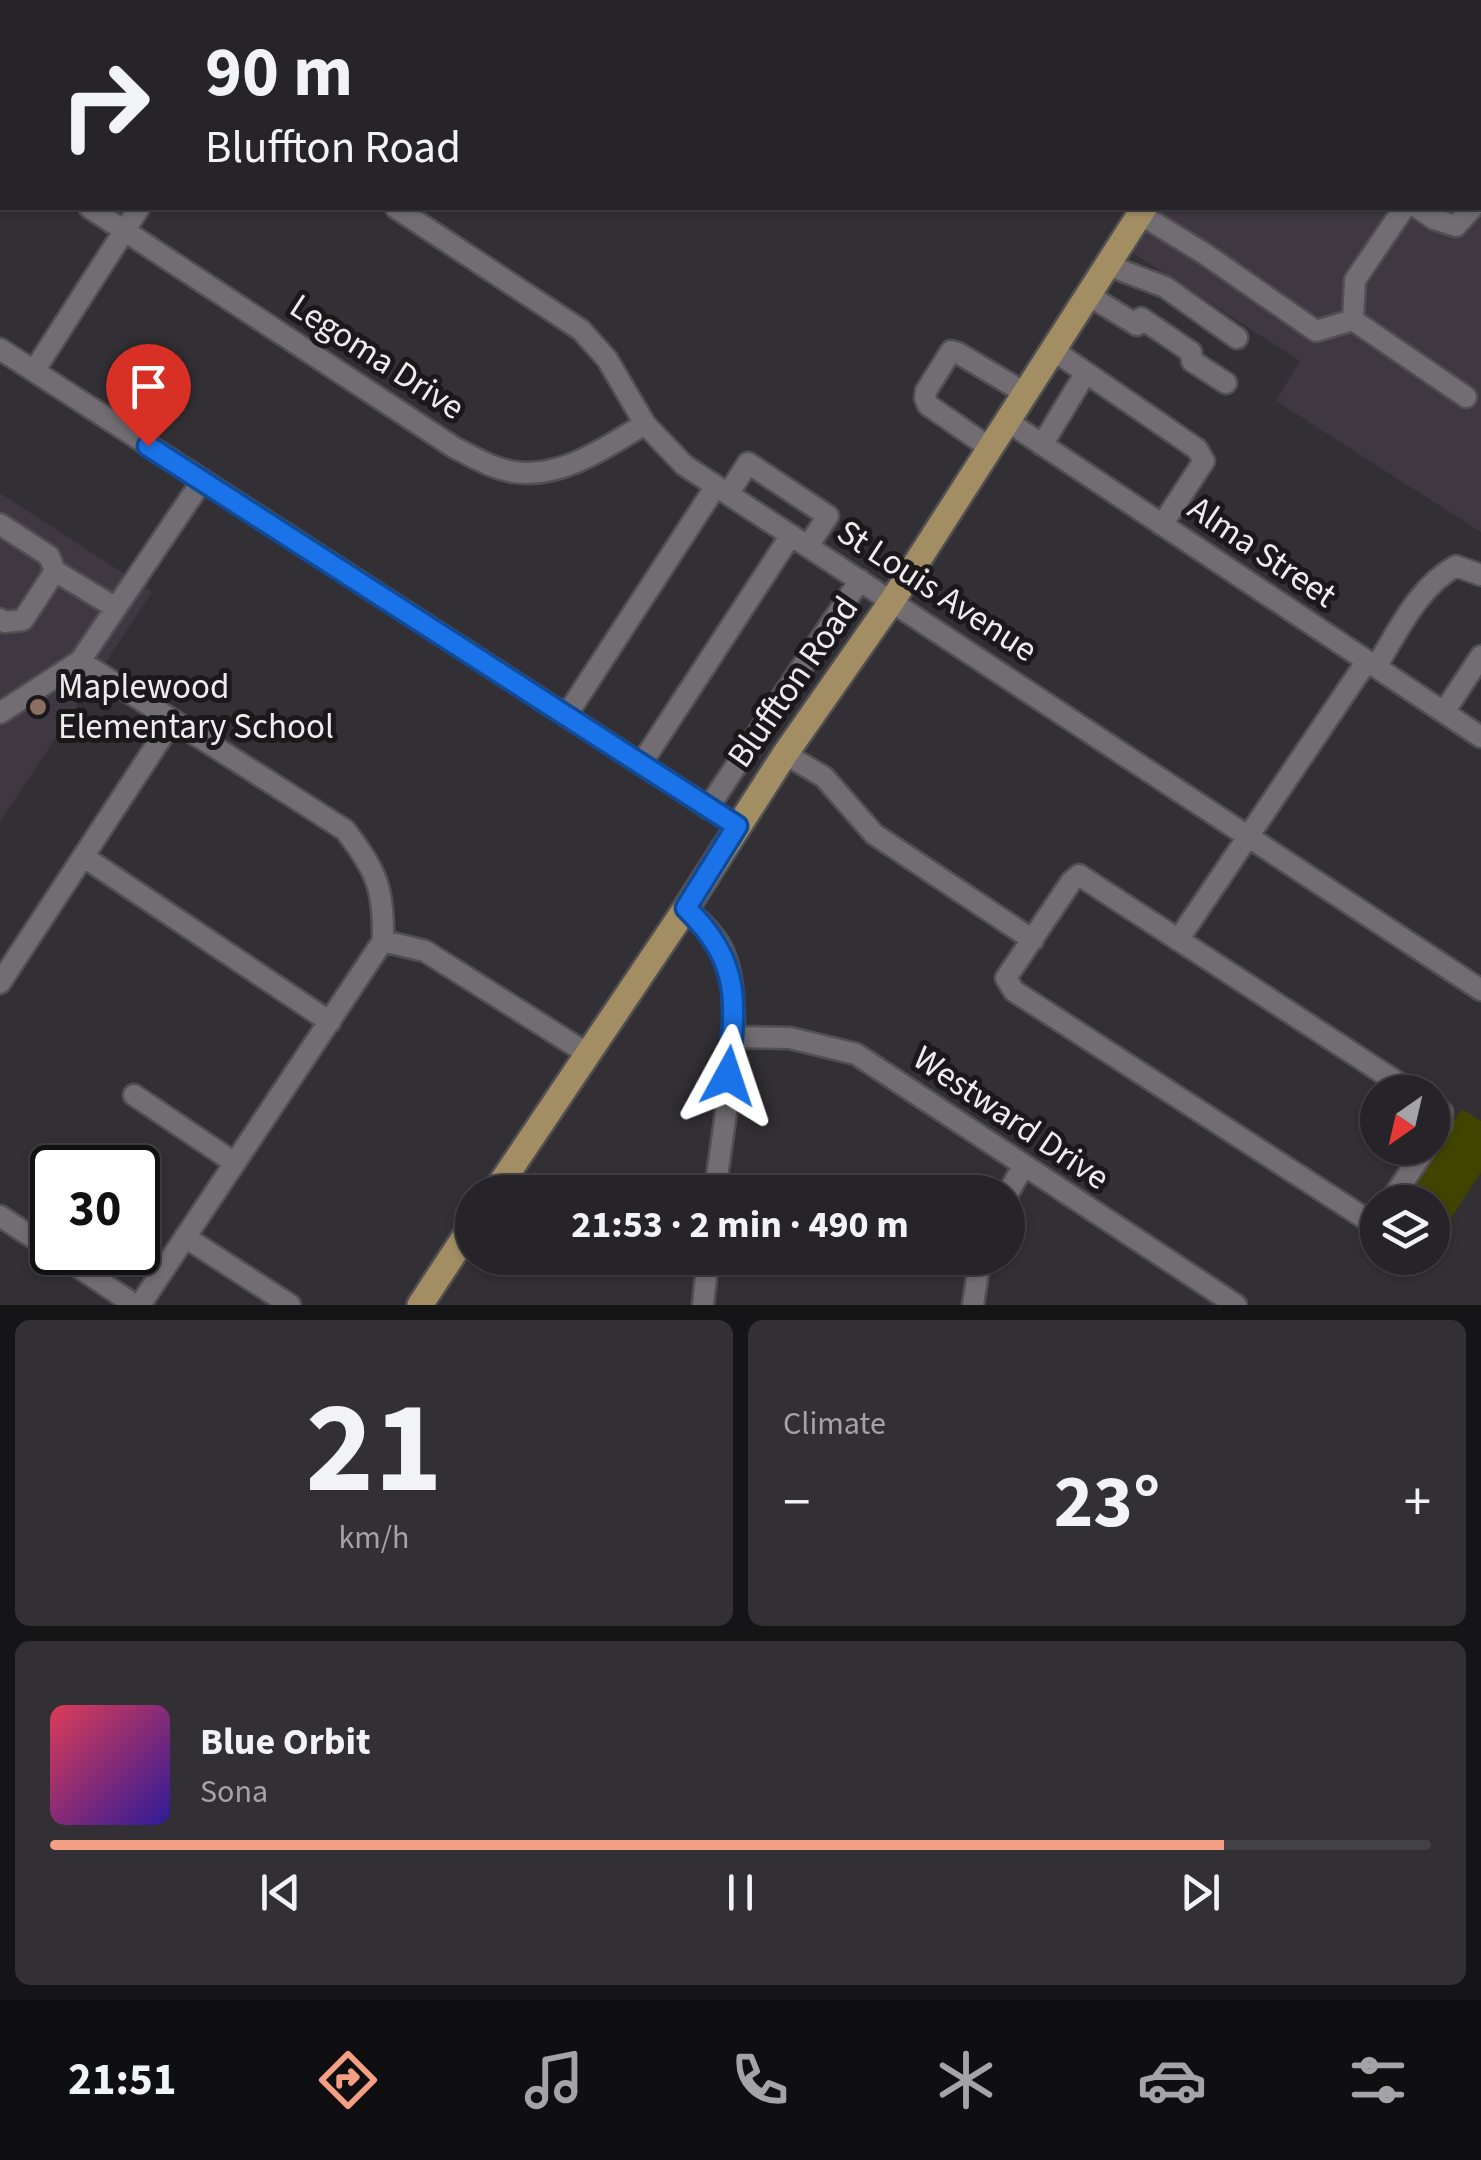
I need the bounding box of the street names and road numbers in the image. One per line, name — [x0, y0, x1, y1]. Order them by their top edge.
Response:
street label: Legoma Drive — [280, 282, 474, 432]
street label: Alma Street — [1178, 484, 1346, 620]
street label: St Louis Avenue — [827, 508, 1047, 674]
street label: Bluffton Road — [715, 586, 871, 778]
street label: Westward Drive — [903, 1034, 1119, 1202]

